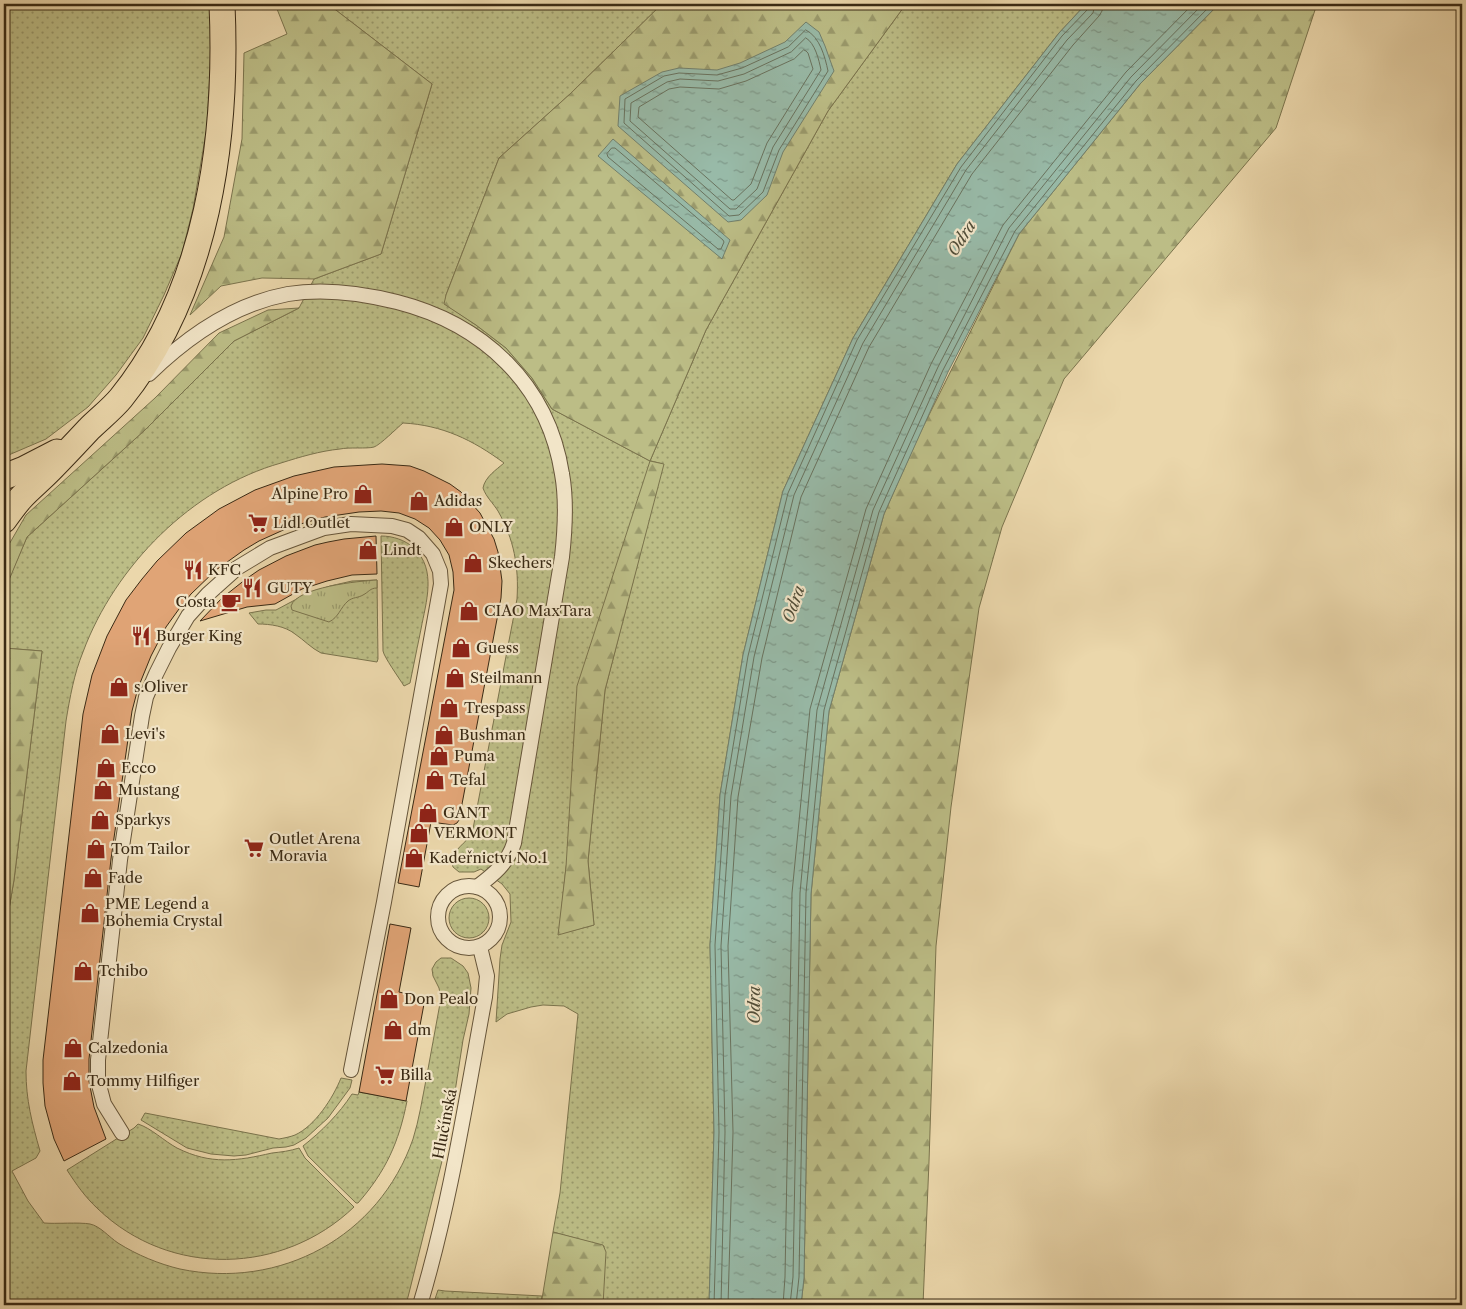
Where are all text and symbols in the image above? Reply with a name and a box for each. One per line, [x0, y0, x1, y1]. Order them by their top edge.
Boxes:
water label: Odra [942, 216, 980, 259]
shop icon: Alpine Pro [352, 483, 374, 505]
place label: Alpine Pro [271, 484, 348, 503]
shop icon: Adidas [408, 490, 430, 512]
place label: Adidas [433, 491, 482, 510]
supermarket icon: Lidl Outlet [247, 512, 269, 534]
place label: Lidl Outlet [273, 513, 351, 532]
shop icon: ONLY [443, 516, 465, 538]
place label: ONLY [469, 517, 513, 536]
shop icon: Lindt [357, 539, 379, 561]
place label: Lindt [383, 540, 422, 559]
shop icon: Skechers [462, 552, 484, 574]
place label: Skechers [488, 553, 552, 572]
restaurant icon: KFC [182, 559, 204, 581]
place label: KFC [208, 560, 241, 579]
restaurant icon: GUTY [241, 577, 263, 599]
place label: GUTY [267, 578, 313, 597]
water label: Odra [777, 582, 809, 625]
cafe icon: Costa [220, 591, 242, 613]
place label: Costa [176, 592, 216, 611]
shop icon: CIAO MaxTara [458, 600, 480, 622]
place label: CIAO MaxTara [484, 601, 592, 620]
restaurant icon: Burger King [130, 625, 152, 647]
place label: Burger King [156, 626, 242, 645]
shop icon: Guess [450, 637, 472, 659]
place label: Guess [476, 638, 519, 657]
shop icon: Steilmann [444, 667, 466, 689]
place label: Steilmann [470, 668, 543, 687]
shop icon: s.Oliver [108, 676, 130, 698]
place label: s.Oliver [134, 677, 188, 696]
shop icon: Trespass [438, 697, 460, 719]
place label: Trespass [464, 698, 526, 717]
shop icon: Levi's [99, 723, 121, 745]
place label: Levi's [125, 724, 165, 743]
shop icon: Bushman [433, 724, 455, 746]
place label: Bushman [459, 725, 527, 744]
shop icon: Puma [428, 745, 450, 767]
place label: Puma [454, 746, 495, 765]
shop icon: Ecco [95, 757, 117, 779]
place label: Ecco [121, 758, 156, 777]
shop icon: Tefal [424, 769, 446, 791]
place label: Tefal [450, 770, 486, 789]
shop icon: Mustang [92, 779, 114, 801]
place label: Mustang [118, 780, 179, 799]
shop icon: GANT [417, 802, 439, 824]
place label: GANT [443, 803, 490, 822]
shop icon: Sparkys [89, 809, 111, 831]
place label: Sparkys [115, 810, 170, 829]
shop icon: VERMONT [408, 822, 430, 844]
place label: VERMONT [433, 823, 518, 842]
place label: Outlet Arena Moravia [269, 829, 361, 865]
supermarket icon: Outlet Arena Moravia [243, 837, 265, 859]
shop icon: Tom Tailor [85, 838, 107, 860]
place label: Tom Tailor [111, 839, 190, 858]
shop icon: Kadeřnictví No.1 [403, 847, 425, 869]
place label: Kadeřnictví No.1 [429, 848, 548, 867]
shop icon: Fade [82, 867, 104, 889]
place label: Fade [108, 868, 143, 887]
place label: PME Legend a Bohemia Crystal [105, 894, 223, 930]
shop icon: PME Legend a Bohemia Crystal [79, 902, 101, 924]
shop icon: Tchibo [72, 960, 94, 982]
place label: Tchibo [98, 961, 148, 980]
water label: Odra [744, 986, 764, 1024]
shop icon: Don Pealo [378, 988, 400, 1010]
place label: Don Pealo [404, 989, 478, 1008]
shop icon: dm [382, 1019, 404, 1041]
place label: dm [408, 1020, 431, 1039]
shop icon: Calzedonia [62, 1037, 84, 1059]
place label: Calzedonia [88, 1038, 168, 1057]
supermarket icon: Billa [374, 1064, 396, 1086]
place label: Billa [400, 1065, 432, 1084]
shop icon: Tommy Hilfiger [61, 1070, 83, 1092]
place label: Tommy Hilfiger [87, 1071, 200, 1090]
street label: Hlučínská [428, 1087, 461, 1161]

